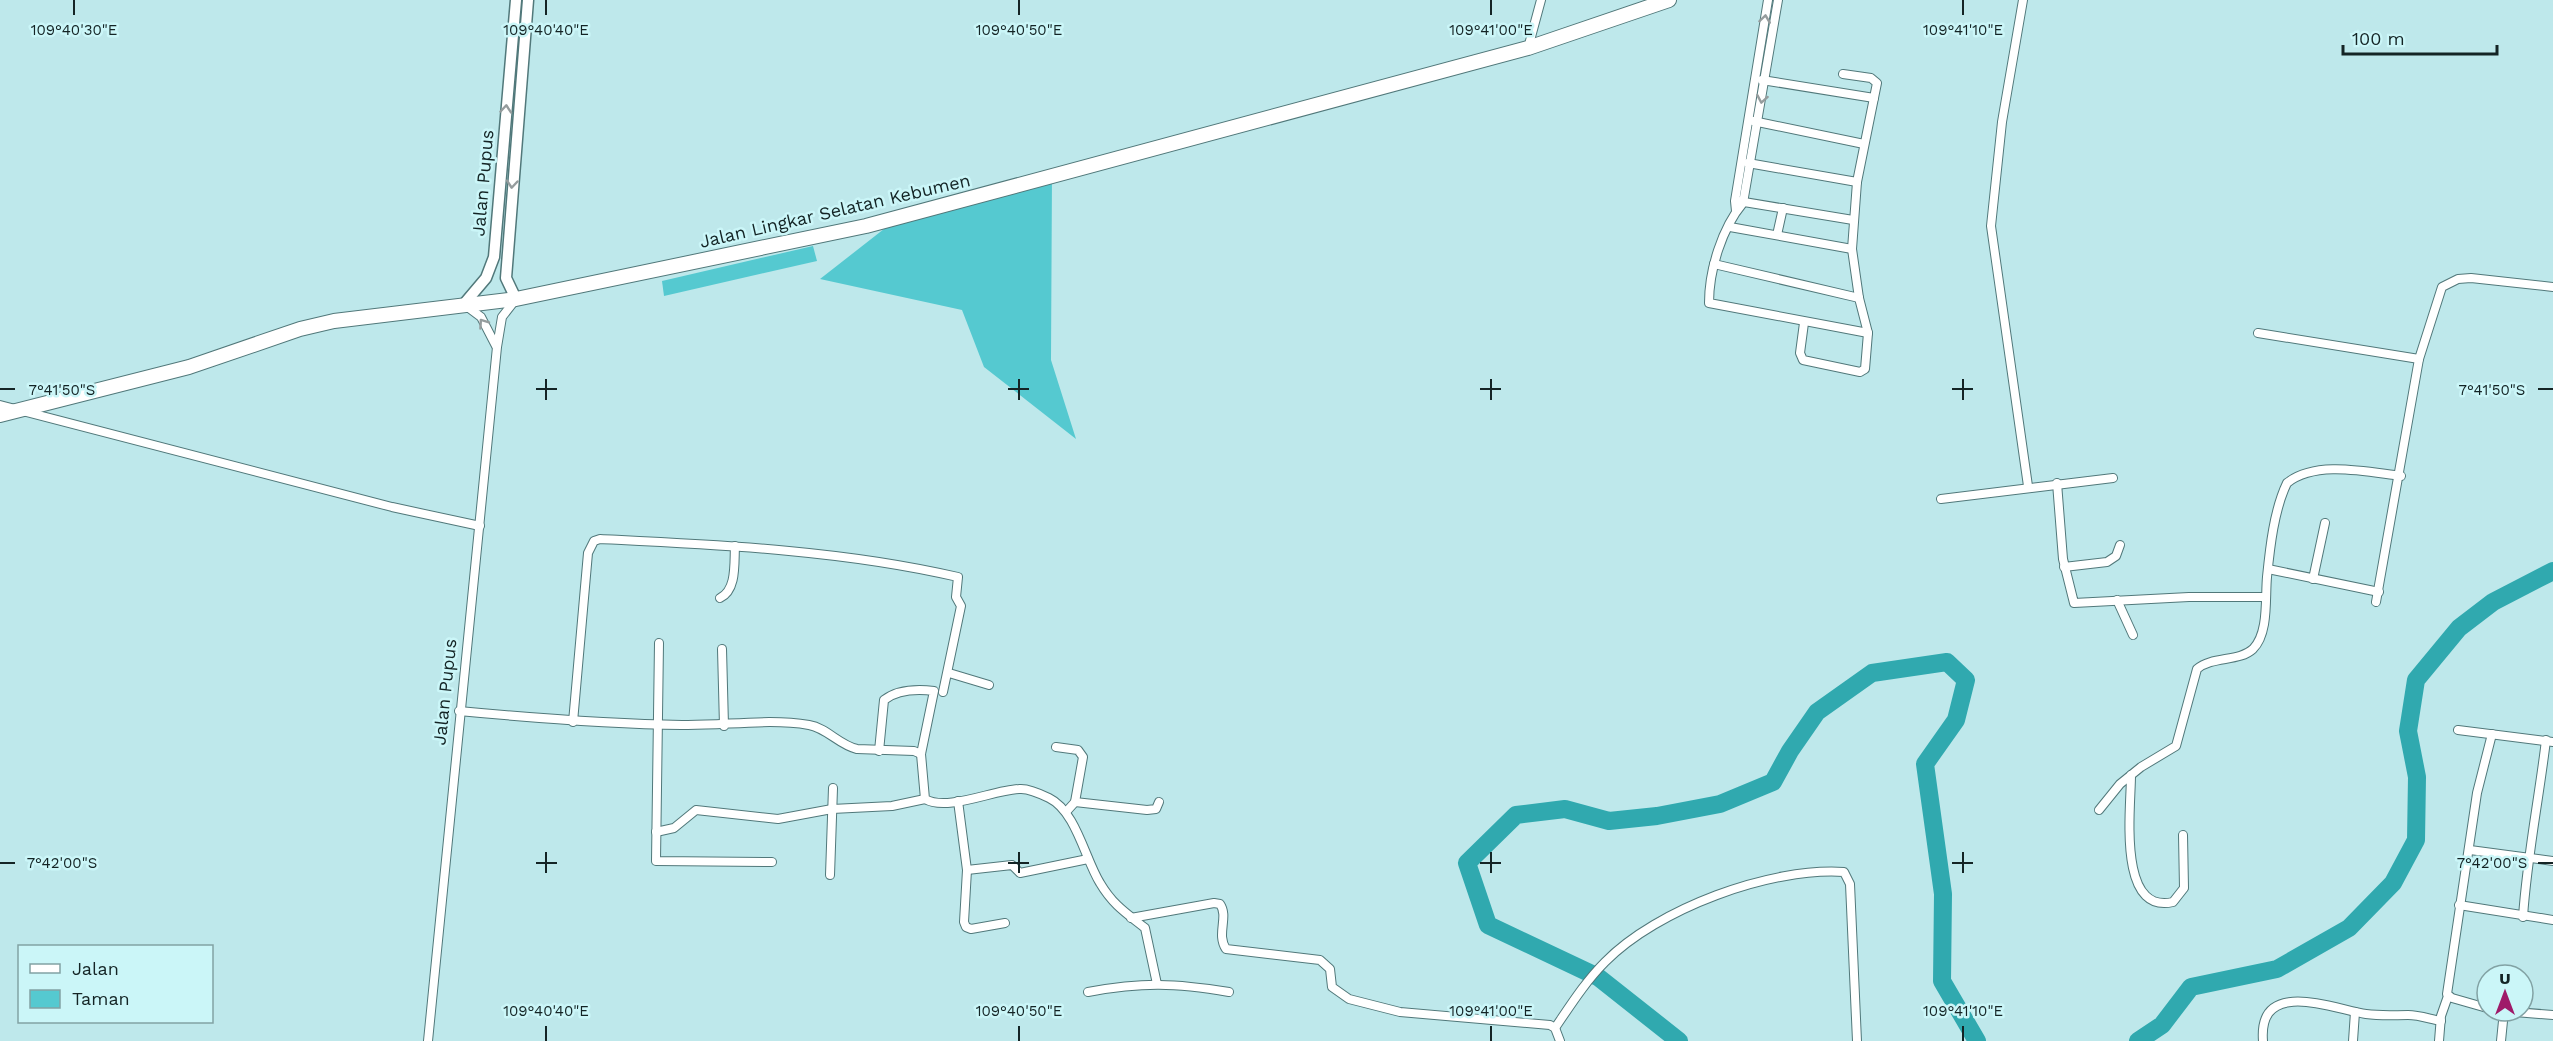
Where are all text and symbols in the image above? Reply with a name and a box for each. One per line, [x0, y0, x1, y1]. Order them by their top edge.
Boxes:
one-way arrow [1759, 14, 1771, 24]
scale bar [2343, 18, 2498, 56]
text: 109°40'30"E [31, 21, 117, 39]
text: 109°40'40"E [503, 21, 589, 39]
text: 109°40'50"E [976, 21, 1062, 39]
text: 109°41'00"E [1449, 21, 1533, 39]
text: 109°41'10"E [1923, 21, 2003, 39]
text: 100 m [2352, 28, 2405, 49]
one-way arrow [1757, 95, 1769, 104]
one-way arrow [499, 104, 512, 113]
street label: Jalan Pupus [467, 129, 498, 237]
street label: Jalan Lingkar Selatan Kebumen [697, 169, 972, 252]
one-way arrow [506, 179, 519, 188]
one-way arrow [479, 318, 490, 329]
text: 7°41'50"S [29, 381, 95, 399]
text: 7°41'50"S [2459, 381, 2525, 399]
street label: Jalan Pupus [428, 638, 461, 746]
text: 7°42'00"S [27, 854, 97, 872]
text: 7°42'00"S [2457, 854, 2527, 872]
legend [18, 945, 213, 1023]
text: Jalan [72, 958, 119, 979]
north arrow [2475, 963, 2535, 1023]
text: U [2499, 969, 2511, 988]
text: Taman [72, 988, 130, 1009]
text: 109°40'40"E [503, 1002, 589, 1020]
text: 109°40'50"E [976, 1002, 1062, 1020]
text: 109°41'00"E [1449, 1002, 1533, 1020]
text: 109°41'10"E [1923, 1002, 2003, 1020]

